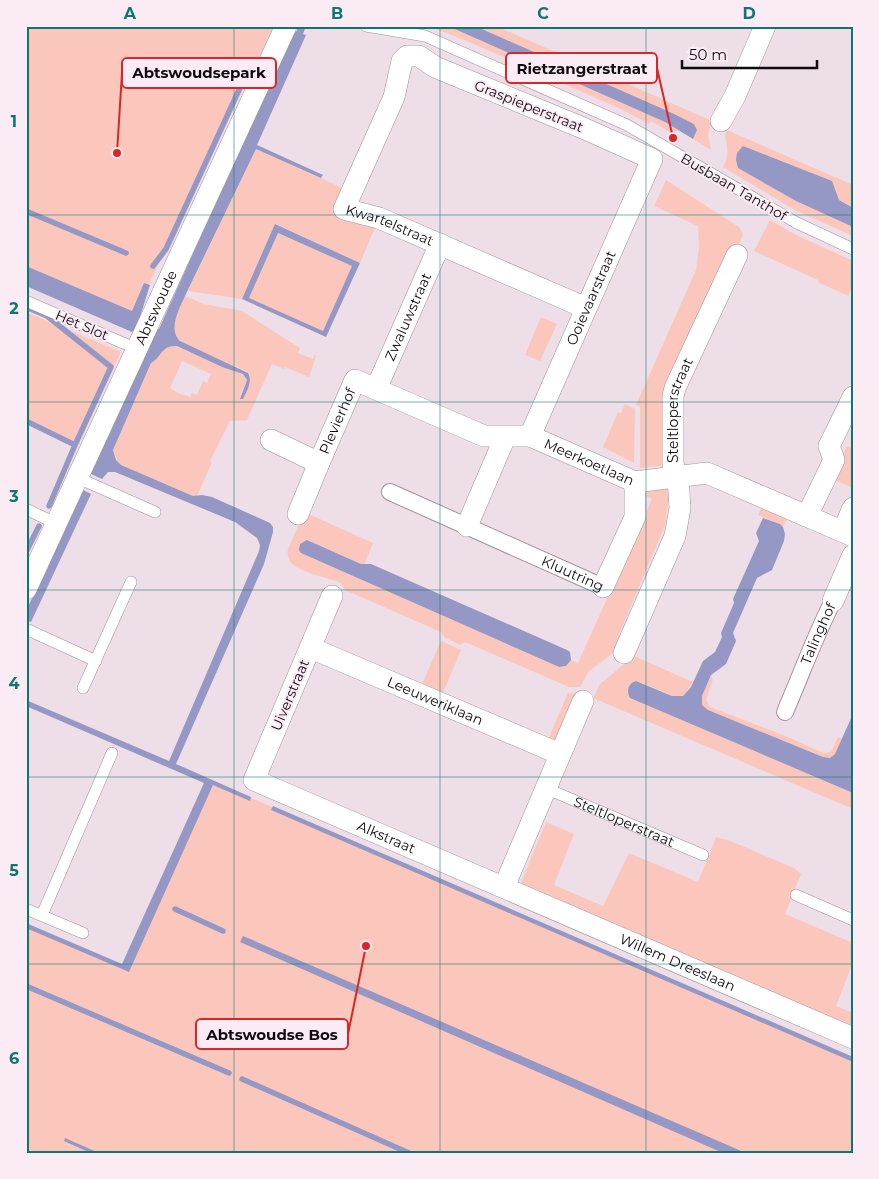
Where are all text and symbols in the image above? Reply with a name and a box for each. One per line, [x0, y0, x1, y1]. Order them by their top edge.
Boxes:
text: A [123, 4, 137, 23]
text: B [331, 4, 343, 23]
text: C [537, 4, 549, 23]
text: D [742, 4, 756, 23]
scale bar [682, 38, 816, 70]
text: 50 m [689, 45, 727, 64]
callout: Rietzangerstraat [506, 53, 657, 83]
callout: Abtswoudsepark [122, 58, 276, 88]
text: Rietzangerstraat [516, 59, 648, 78]
text: Abtswoudsepark [131, 63, 266, 82]
street label: Graspieperstraat [472, 76, 586, 136]
text: 1 [11, 112, 17, 131]
street label: Busbaan Tanthof [678, 149, 792, 225]
street label: Kwartelstraat [344, 201, 437, 250]
street label: Ooievaarstraat [562, 247, 620, 348]
street label: Abtswoude [131, 267, 181, 348]
street label: Zwaluwstraat [381, 270, 435, 364]
text: 2 [9, 299, 19, 318]
street label: Het Slot [53, 306, 112, 344]
street label: Steltloperstraat [664, 354, 697, 463]
street label: Plevierhof [315, 384, 360, 457]
street label: Meerkoetlaan [541, 434, 637, 490]
text: 3 [8, 487, 19, 506]
street label: Kluutring [539, 552, 607, 595]
street label: Talinghof [797, 599, 840, 667]
street label: Uiverstraat [267, 656, 313, 734]
street label: Leeuweriklaan [385, 673, 486, 729]
text: 4 [8, 674, 20, 693]
street label: Steltloperstraat [571, 792, 678, 851]
street label: Alkstraat [354, 817, 419, 858]
text: 5 [9, 861, 19, 880]
street label: Willem Dreeslaan [617, 930, 738, 995]
callout: Abtswoudse Bos [196, 1019, 348, 1049]
text: Abtswoudse Bos [205, 1025, 338, 1044]
text: 6 [9, 1049, 19, 1068]

